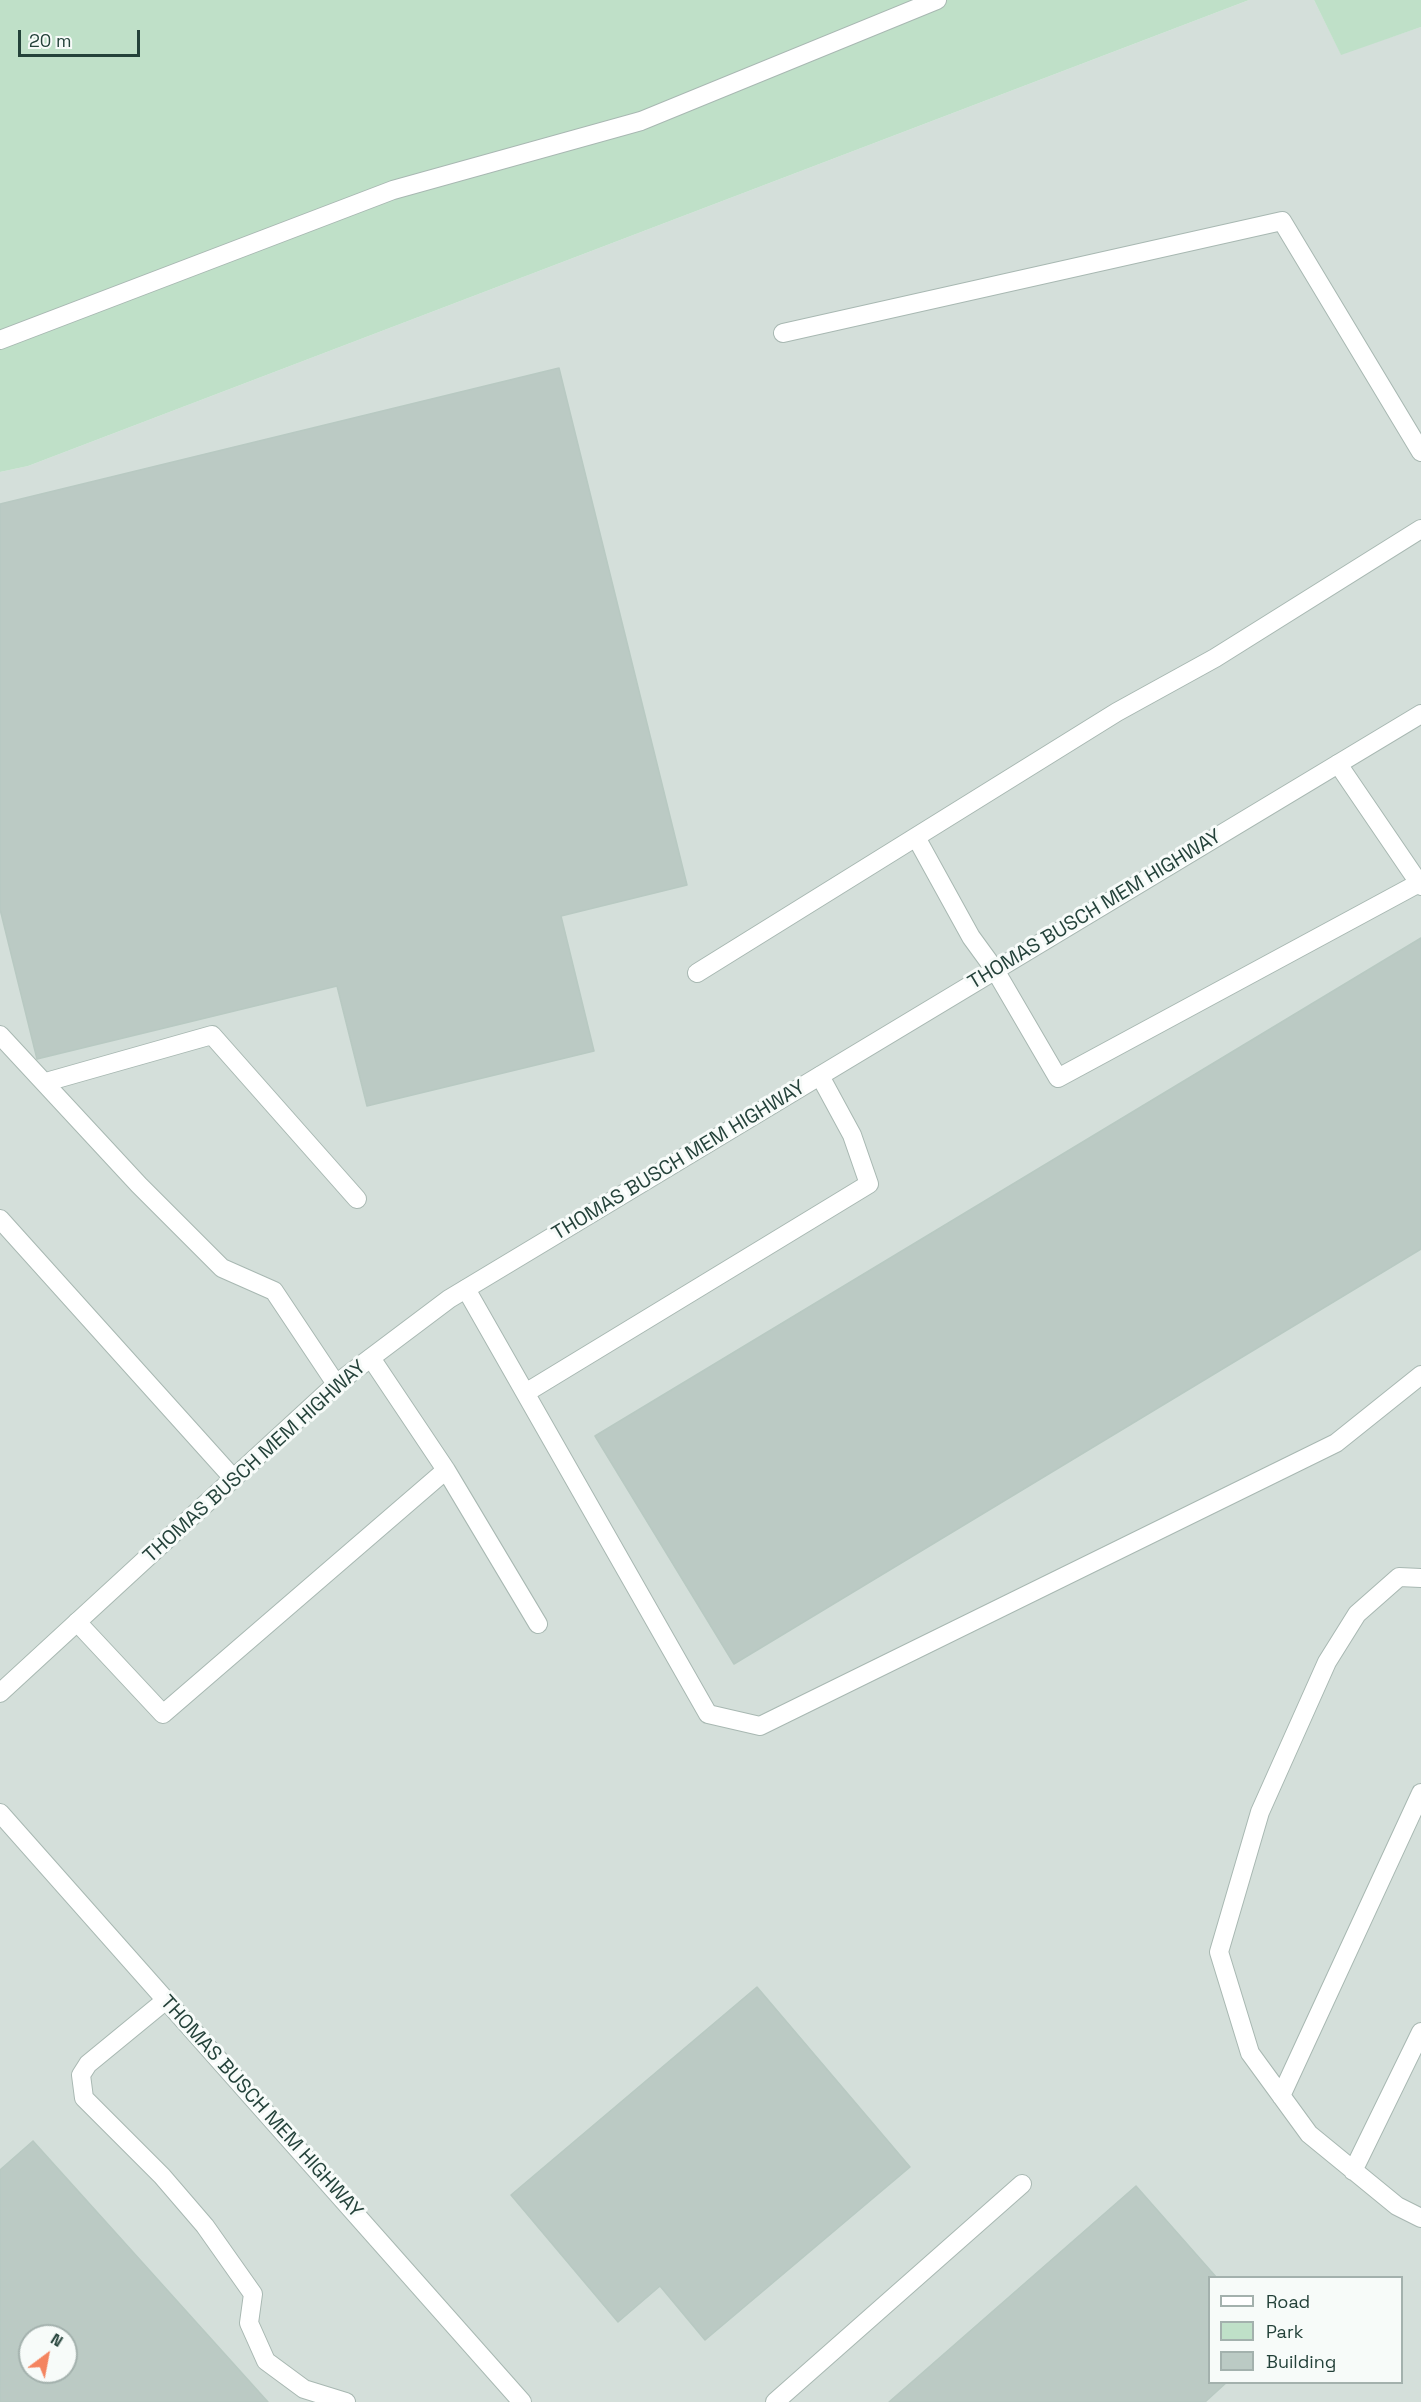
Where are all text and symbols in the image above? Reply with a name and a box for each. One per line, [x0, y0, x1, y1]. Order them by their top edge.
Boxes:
scale bar [21, 18, 142, 56]
text: 20 m [29, 29, 72, 52]
street label: THOMAS BUSCH MEM HIGHWAY [964, 825, 1226, 995]
street label: THOMAS BUSCH MEM HIGHWAY [548, 1076, 810, 1246]
street label: THOMAS BUSCH MEM HIGHWAY [139, 1356, 371, 1568]
street label: THOMAS BUSCH MEM HIGHWAY [155, 1991, 367, 2223]
legend [1208, 2276, 1403, 2384]
text: Road [1266, 2290, 1310, 2313]
text: Park [1266, 2320, 1303, 2343]
north arrow [18, 2324, 78, 2384]
text: N [47, 2328, 67, 2352]
text: Building [1266, 2350, 1336, 2373]

